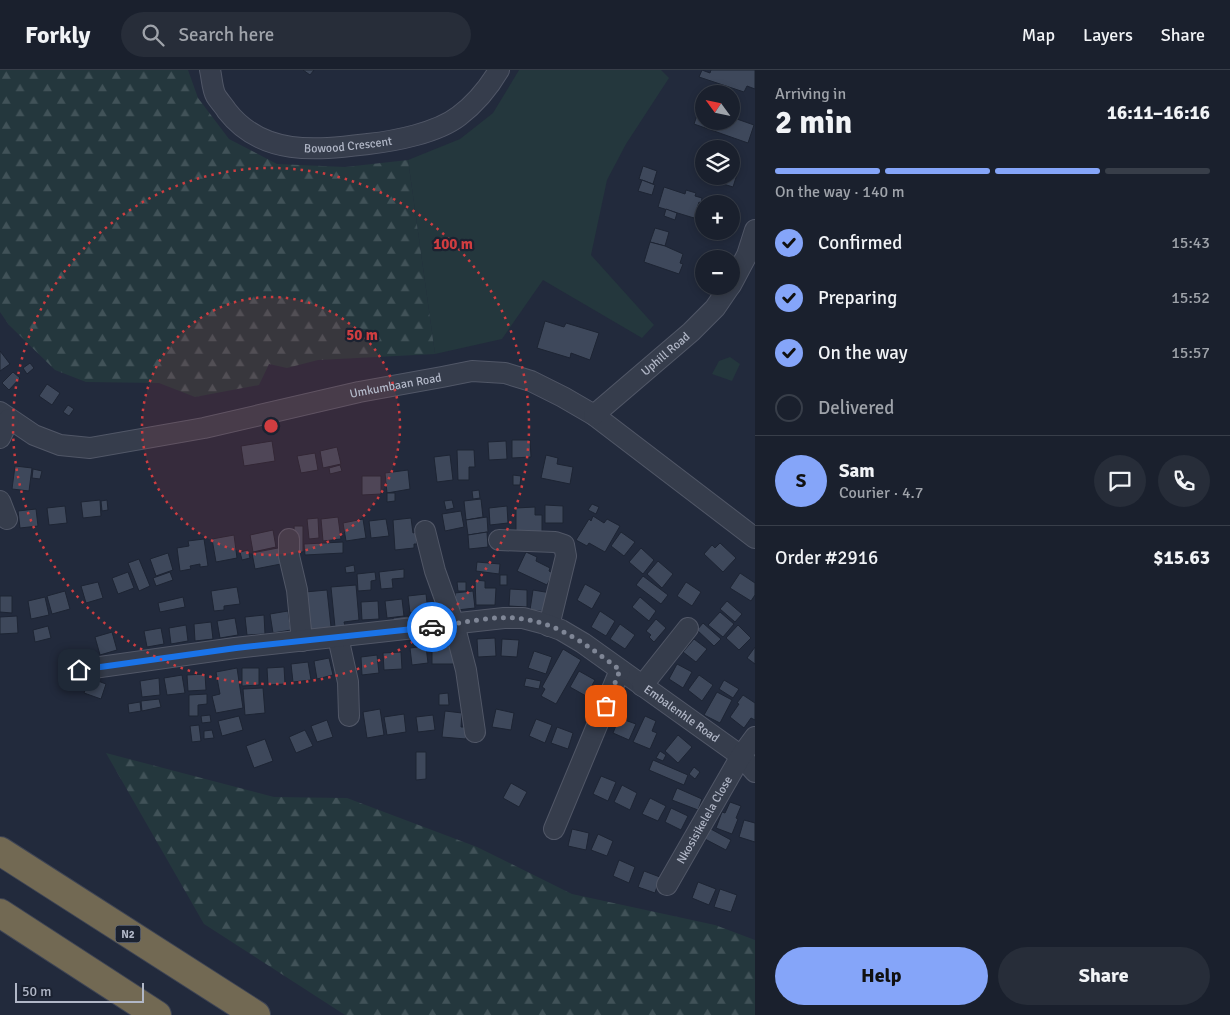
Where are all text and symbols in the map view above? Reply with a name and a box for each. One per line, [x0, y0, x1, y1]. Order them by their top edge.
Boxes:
search box [121, 12, 471, 57]
text: Forkly [25, 20, 91, 50]
icon: search [139, 21, 167, 49]
text: Search here [179, 23, 274, 47]
text: Map [1022, 24, 1055, 46]
text: Layers [1083, 24, 1133, 46]
text: Share [1161, 24, 1205, 46]
text: Arriving in [775, 84, 846, 104]
north arrow [695, 85, 740, 130]
map controls [695, 85, 740, 295]
text: 16:11–16:16 [1107, 101, 1210, 125]
text: 2 min [775, 103, 852, 142]
street label: Bowood Crescent [304, 133, 393, 156]
button: layers [695, 140, 740, 185]
text: On the way · 140 m [775, 182, 905, 202]
button: + [695, 195, 740, 240]
icon: check [775, 229, 803, 257]
text: Confirmed [818, 231, 902, 255]
text: 15:43 [1171, 233, 1210, 253]
text: 100 m [433, 235, 473, 253]
button: − [695, 250, 740, 295]
icon: check [775, 284, 803, 312]
text: Preparing [818, 286, 897, 310]
text: 15:52 [1171, 288, 1210, 308]
text: 50 m [346, 326, 378, 344]
street label: Uphill Road [638, 329, 693, 379]
icon: check [775, 339, 803, 367]
text: On the way [818, 341, 908, 365]
text: 15:57 [1171, 343, 1210, 363]
street label: Umkumbaan Road [348, 370, 443, 401]
text: Delivered [818, 396, 894, 420]
centre of rings [262, 417, 280, 435]
button: chat [1094, 455, 1146, 507]
button: phone [1158, 455, 1210, 507]
text: Sam [839, 459, 875, 483]
text: S [796, 469, 806, 493]
text: Courier · 4.7 [839, 483, 923, 503]
text: Order #2916 [775, 546, 878, 570]
text: $15.63 [1153, 546, 1210, 570]
courier [407, 602, 457, 652]
icon: car [418, 613, 446, 641]
pin [58, 649, 100, 691]
icon: home [65, 656, 93, 684]
street label: Embalenhle Road [641, 682, 722, 746]
pin [585, 685, 627, 727]
icon: bag [592, 692, 620, 720]
street label: Nkosisikelela Close [673, 773, 735, 867]
road number: N2 [116, 926, 140, 942]
button: Help [775, 947, 988, 1005]
button: Share [998, 947, 1210, 1005]
scale bar [15, 980, 144, 1003]
text: 50 m [22, 983, 51, 1000]

